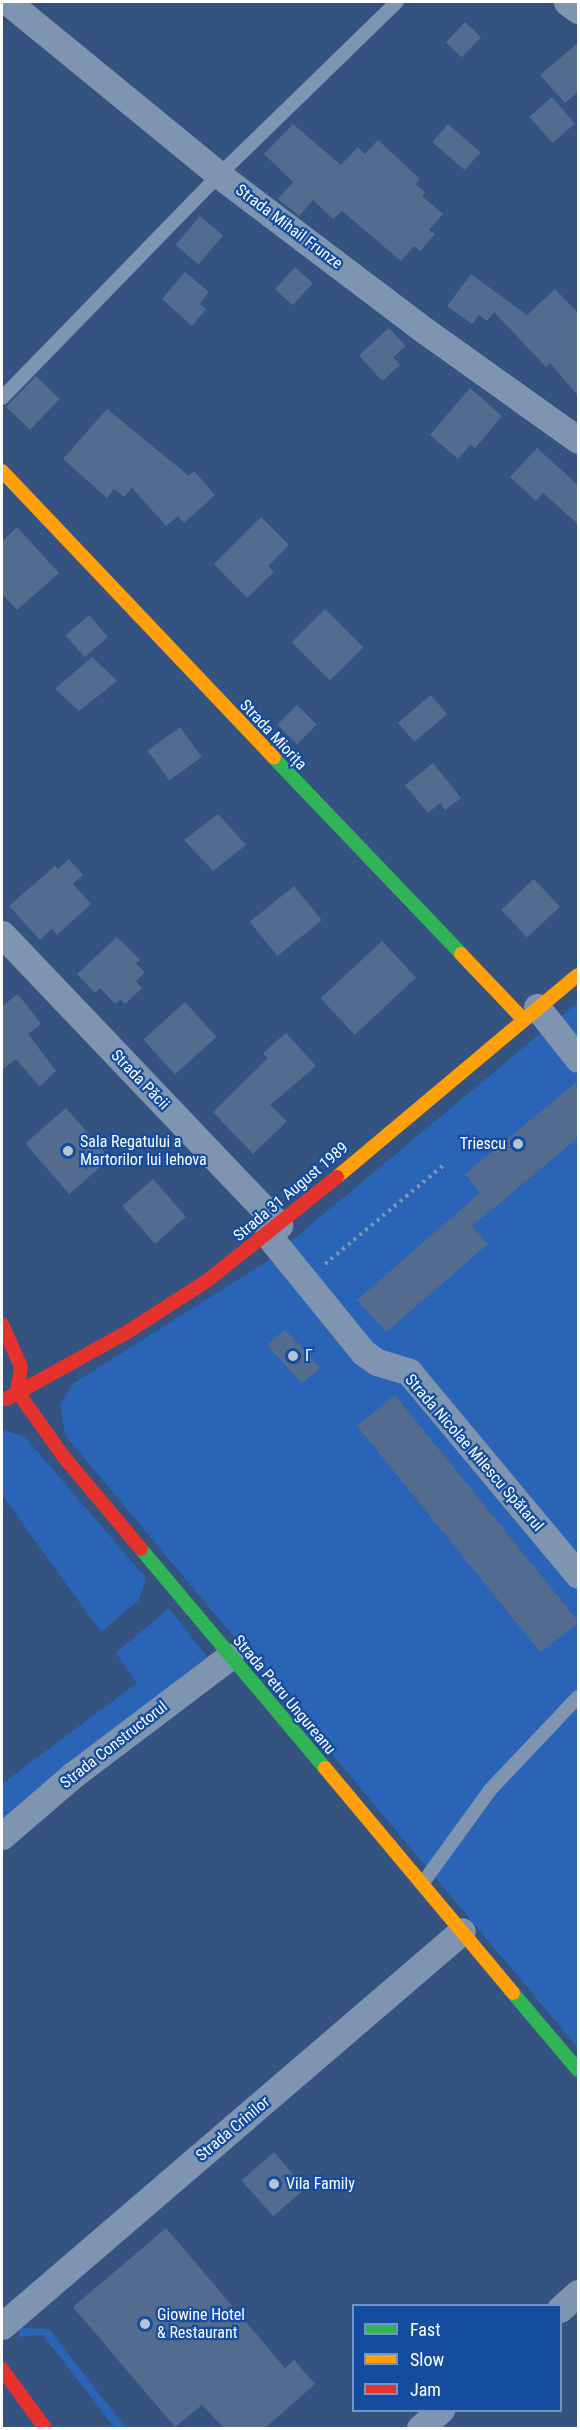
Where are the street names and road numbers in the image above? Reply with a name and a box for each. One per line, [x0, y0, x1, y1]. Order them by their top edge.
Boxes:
street label: Strada Mihail Frunze [232, 181, 346, 273]
street label: Strada Miorița [236, 696, 310, 774]
street label: Strada Păcii [107, 1046, 173, 1114]
street label: Strada 31 August 1989 [230, 1138, 352, 1246]
street label: Strada Nicolae Milescu Spătarul [401, 1371, 547, 1535]
street label: Strada Petru Ungureanu [229, 1632, 339, 1758]
street label: Strada Constructorul [57, 1697, 171, 1793]
street label: Strada Crinilor [192, 2093, 274, 2165]

